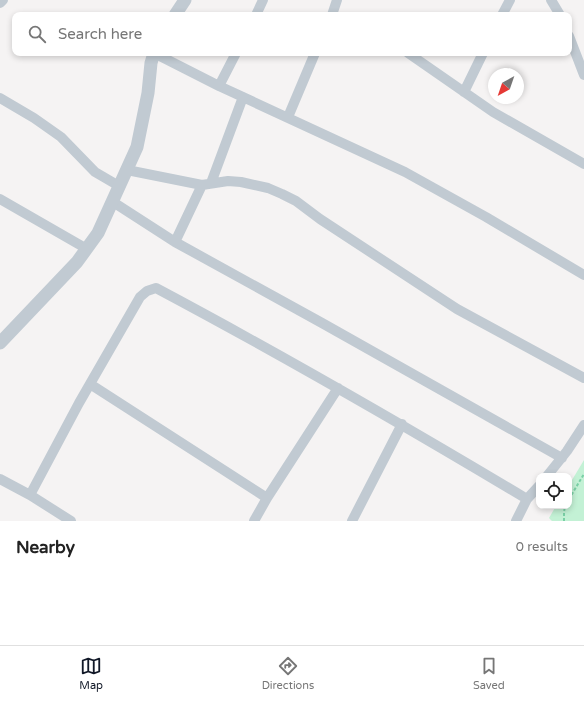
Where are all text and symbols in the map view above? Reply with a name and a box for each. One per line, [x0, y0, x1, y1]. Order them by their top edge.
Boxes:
search box [12, 12, 572, 56]
icon: search [26, 23, 48, 45]
text: Search here [58, 25, 142, 43]
north arrow [488, 68, 524, 104]
map controls [536, 473, 572, 509]
button: locate [536, 473, 572, 509]
text: Nearby [16, 537, 75, 558]
text: 0 results [516, 539, 568, 555]
tab: Map [79, 655, 103, 692]
tab: Directions [262, 655, 314, 692]
tab: Saved [473, 655, 505, 692]

